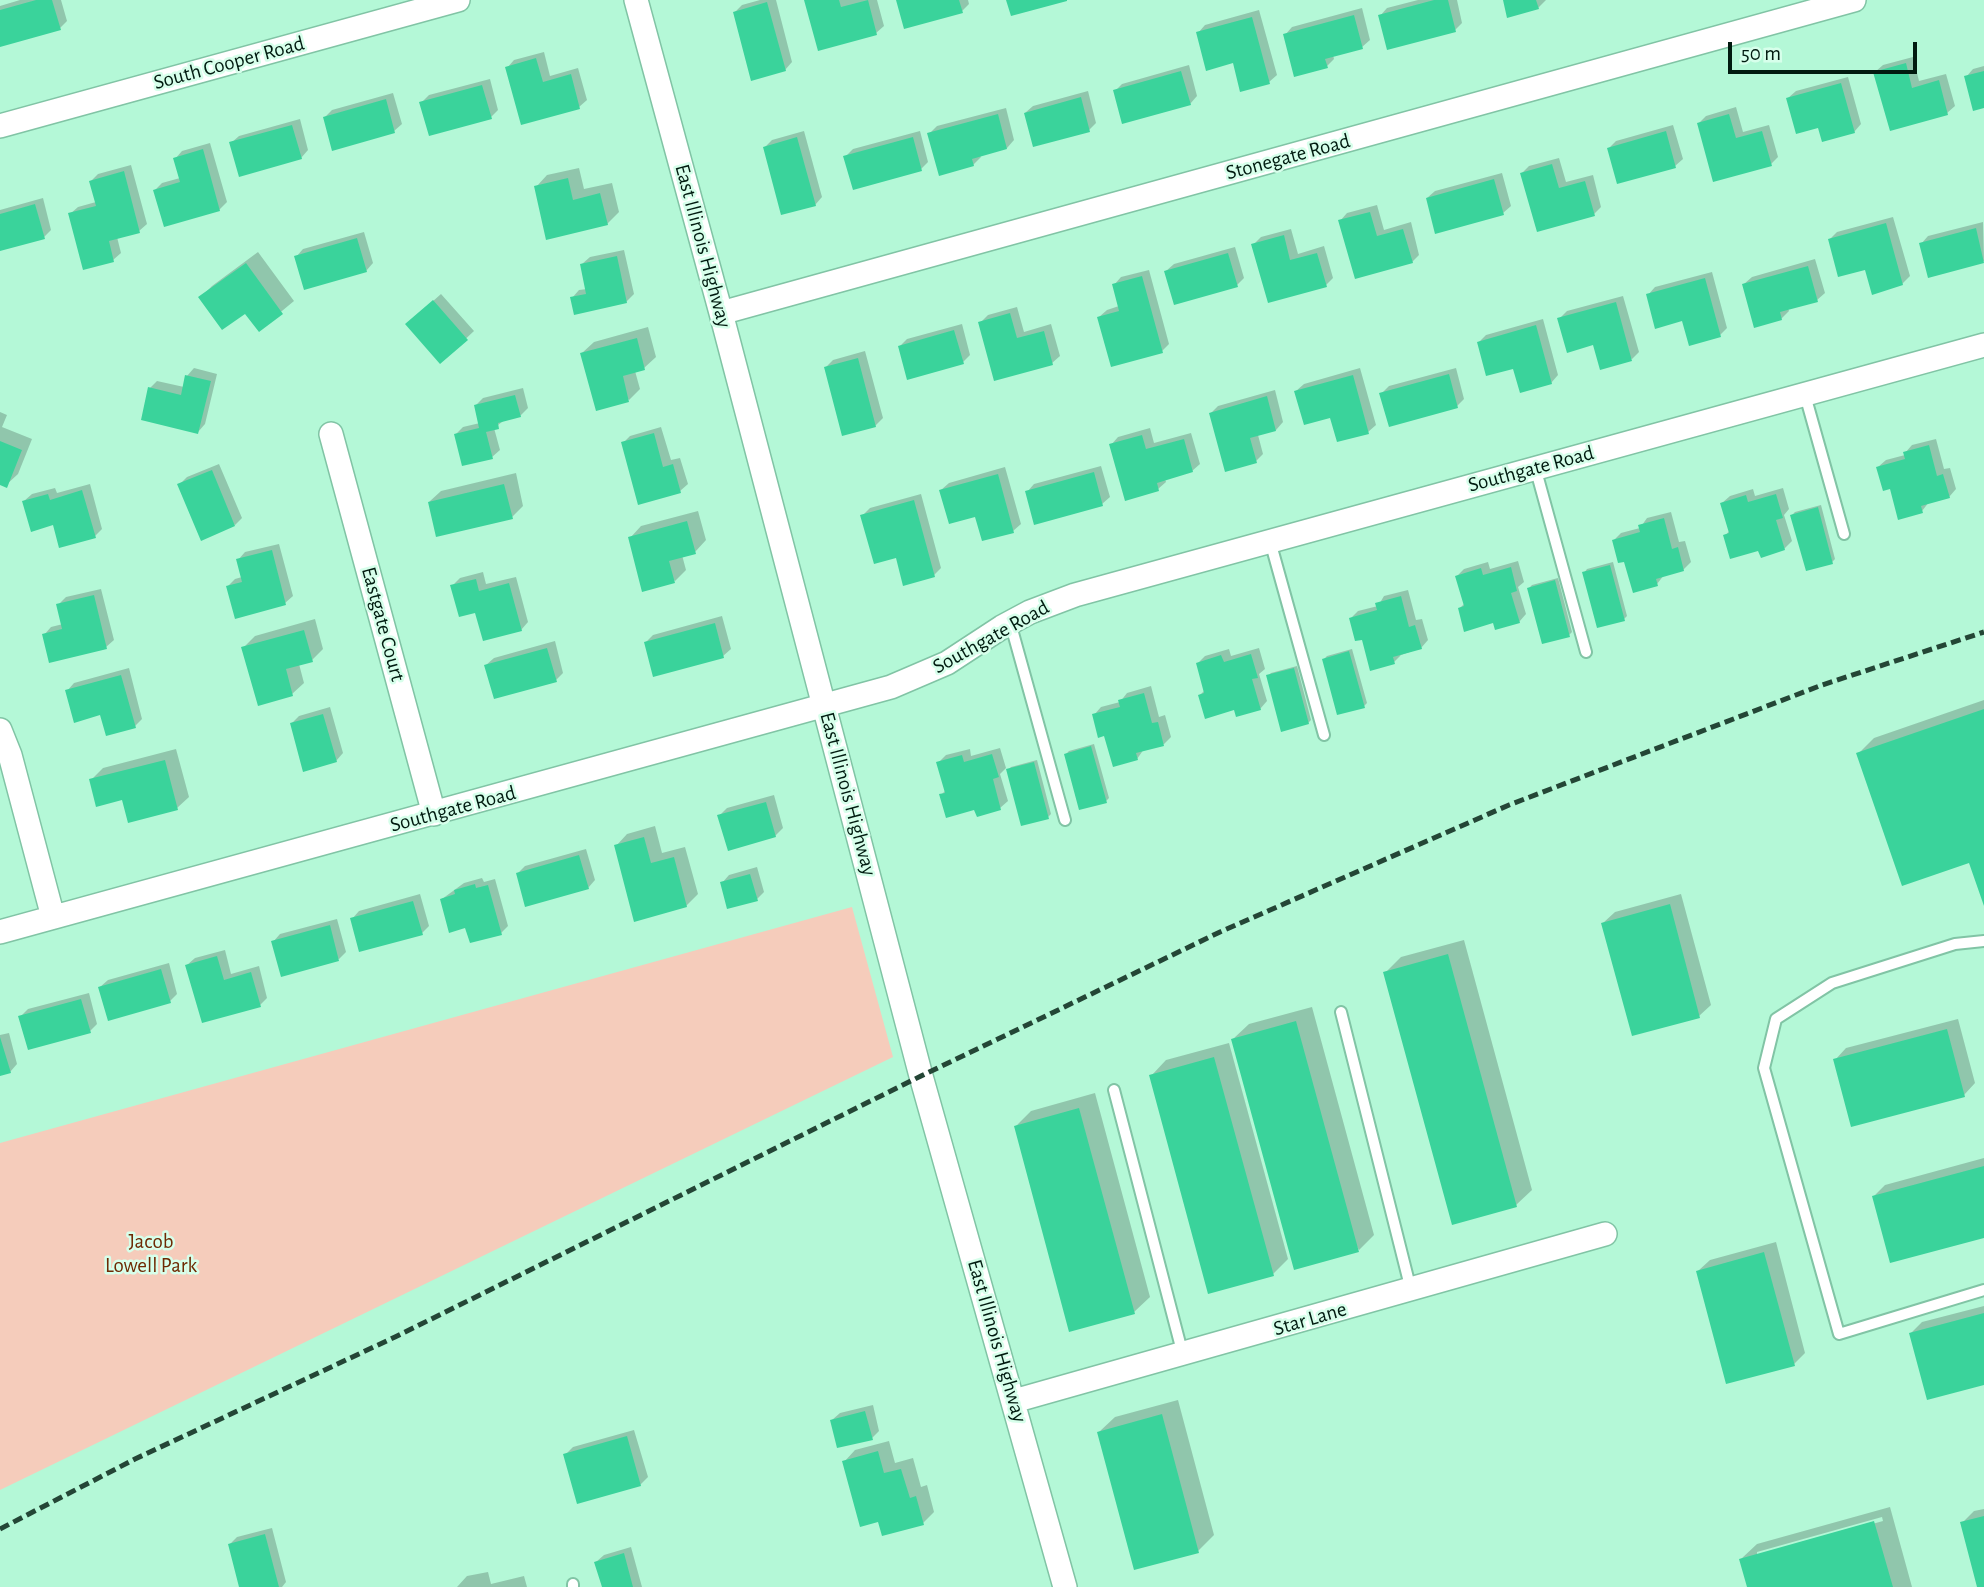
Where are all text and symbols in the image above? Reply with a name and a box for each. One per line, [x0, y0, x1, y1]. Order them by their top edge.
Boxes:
scale bar [1732, 28, 1921, 72]
street label: South Cooper Road [151, 31, 307, 95]
text: 50 m [1741, 43, 1781, 64]
street label: Stonegate Road [1223, 128, 1353, 186]
street label: East Illinois Highway [669, 161, 737, 331]
street label: Southgate Road [1465, 440, 1597, 498]
street label: Eastgate Court [356, 564, 410, 684]
street label: Southgate Road [928, 595, 1054, 679]
street label: East Illinois Highway [814, 709, 882, 879]
street label: Southgate Road [387, 780, 519, 838]
park label: Jacob Lowell Park [105, 1229, 197, 1279]
street label: East Illinois Highway [962, 1257, 1032, 1425]
street label: Star Lane [1270, 1297, 1350, 1341]

